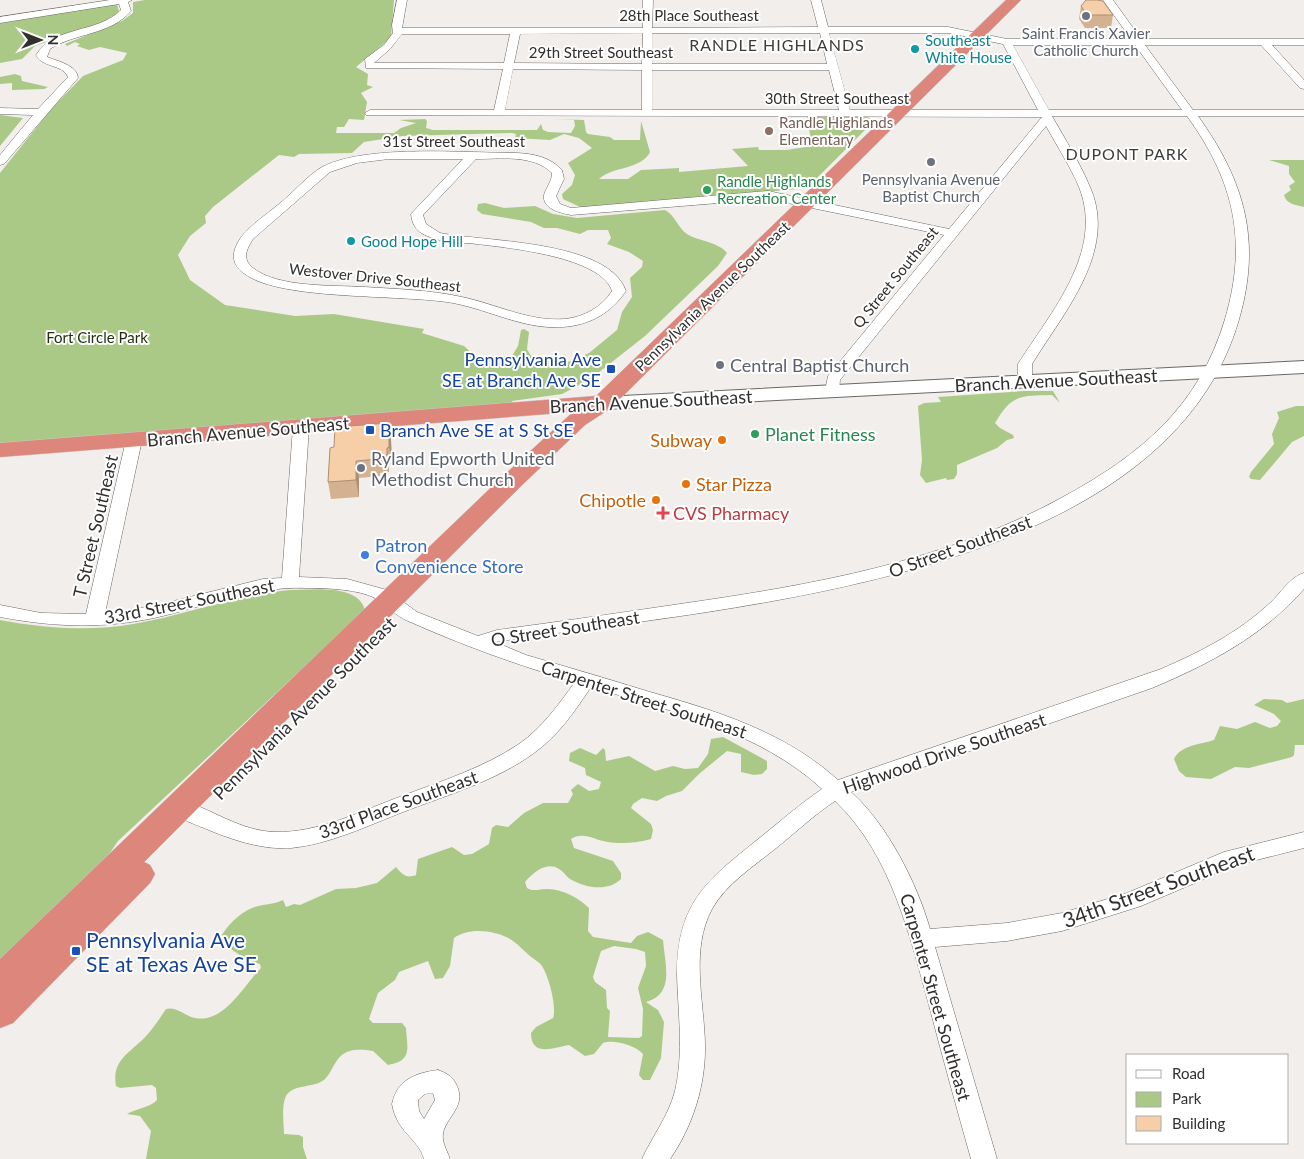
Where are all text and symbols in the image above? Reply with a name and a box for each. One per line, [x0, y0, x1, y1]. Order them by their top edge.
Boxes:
street label: 28th Place Southeast [619, 6, 759, 24]
marker: Saint Francis Xavier Catholic Church [1080, 10, 1092, 22]
north arrow [15, 15, 65, 65]
place label: Saint Francis Xavier Catholic Church [1022, 24, 1151, 59]
place label: Southeast White House [925, 31, 1012, 66]
text: N [45, 35, 62, 45]
district label: RANDLE HIGHLANDS [689, 35, 865, 54]
street label: 29th Street Southeast [529, 43, 674, 61]
marker: Southeast White House [909, 43, 921, 55]
street label: 30th Street Southeast [765, 89, 910, 107]
place label: Randle Highlands Elementary [779, 113, 893, 148]
marker: Randle Highlands Elementary [763, 125, 775, 137]
street label: 31st Street Southeast [383, 132, 526, 150]
district label: DUPONT PARK [1066, 144, 1188, 163]
marker: Pennsylvania Avenue Baptist Church [925, 156, 937, 168]
place label: Pennsylvania Avenue Baptist Church [862, 170, 1000, 205]
place label: Randle Highlands Recreation Center [717, 172, 837, 207]
marker: Randle Highlands Recreation Center [701, 184, 713, 196]
street label: Pennsylvania Avenue Southeast [631, 217, 794, 375]
street label: Q Street Southeast [849, 222, 942, 331]
place label: Good Hope Hill [361, 232, 463, 250]
marker: Good Hope Hill [345, 235, 357, 247]
street label: Westover Drive Southeast [288, 259, 462, 295]
park label: Fort Circle Park [46, 328, 148, 346]
place label: Pennsylvania Ave SE at Branch Ave SE [442, 348, 601, 391]
place label: Central Baptist Church [730, 354, 909, 376]
marker: Central Baptist Church [714, 359, 726, 371]
marker: Pennsylvania Ave SE at Branch Ave SE [605, 363, 617, 375]
street label: Branch Avenue Southeast [954, 364, 1158, 396]
street label: Branch Avenue Southeast [549, 385, 753, 417]
street label: Branch Avenue Southeast [146, 411, 351, 451]
place label: Branch Ave SE at S St SE [380, 419, 574, 441]
place label: Planet Fitness [765, 423, 876, 445]
marker: Branch Ave SE at S St SE [364, 424, 376, 436]
marker: Planet Fitness [749, 428, 761, 440]
place label: Subway [650, 429, 713, 451]
marker: Subway [716, 434, 728, 446]
place label: Ryland Epworth United Methodist Church [371, 447, 555, 490]
street label: T Street Southeast [68, 452, 122, 600]
marker: Ryland Epworth United Methodist Church [355, 462, 367, 474]
place label: Star Pizza [696, 473, 772, 495]
marker: Star Pizza [680, 478, 692, 490]
place label: Chipotle [579, 489, 646, 511]
marker: Chipotle [650, 494, 662, 506]
place label: CVS Pharmacy [673, 502, 790, 524]
marker: CVS Pharmacy [657, 507, 669, 519]
street label: O Street Southeast [886, 510, 1035, 582]
place label: Patron Convenience Store [375, 534, 524, 577]
marker: Patron Convenience Store [359, 549, 371, 561]
street label: 33rd Street Southeast [102, 574, 277, 628]
street label: O Street Southeast [489, 605, 641, 651]
street label: Pennsylvania Avenue Southeast [208, 612, 400, 804]
street label: Carpenter Street Southeast [538, 655, 750, 743]
street label: Highwood Drive Southeast [840, 708, 1049, 798]
street label: 33rd Place Southeast [316, 765, 481, 843]
street label: 34th Street Southeast [1059, 840, 1258, 932]
street label: Carpenter Street Southeast [896, 891, 976, 1104]
place label: Pennsylvania Ave SE at Texas Ave SE [86, 927, 257, 976]
marker: Pennsylvania Ave SE at Texas Ave SE [70, 945, 82, 957]
legend [1126, 1054, 1289, 1144]
text: Road [1172, 1064, 1205, 1082]
text: Park [1172, 1089, 1202, 1107]
text: Building [1172, 1114, 1225, 1132]

